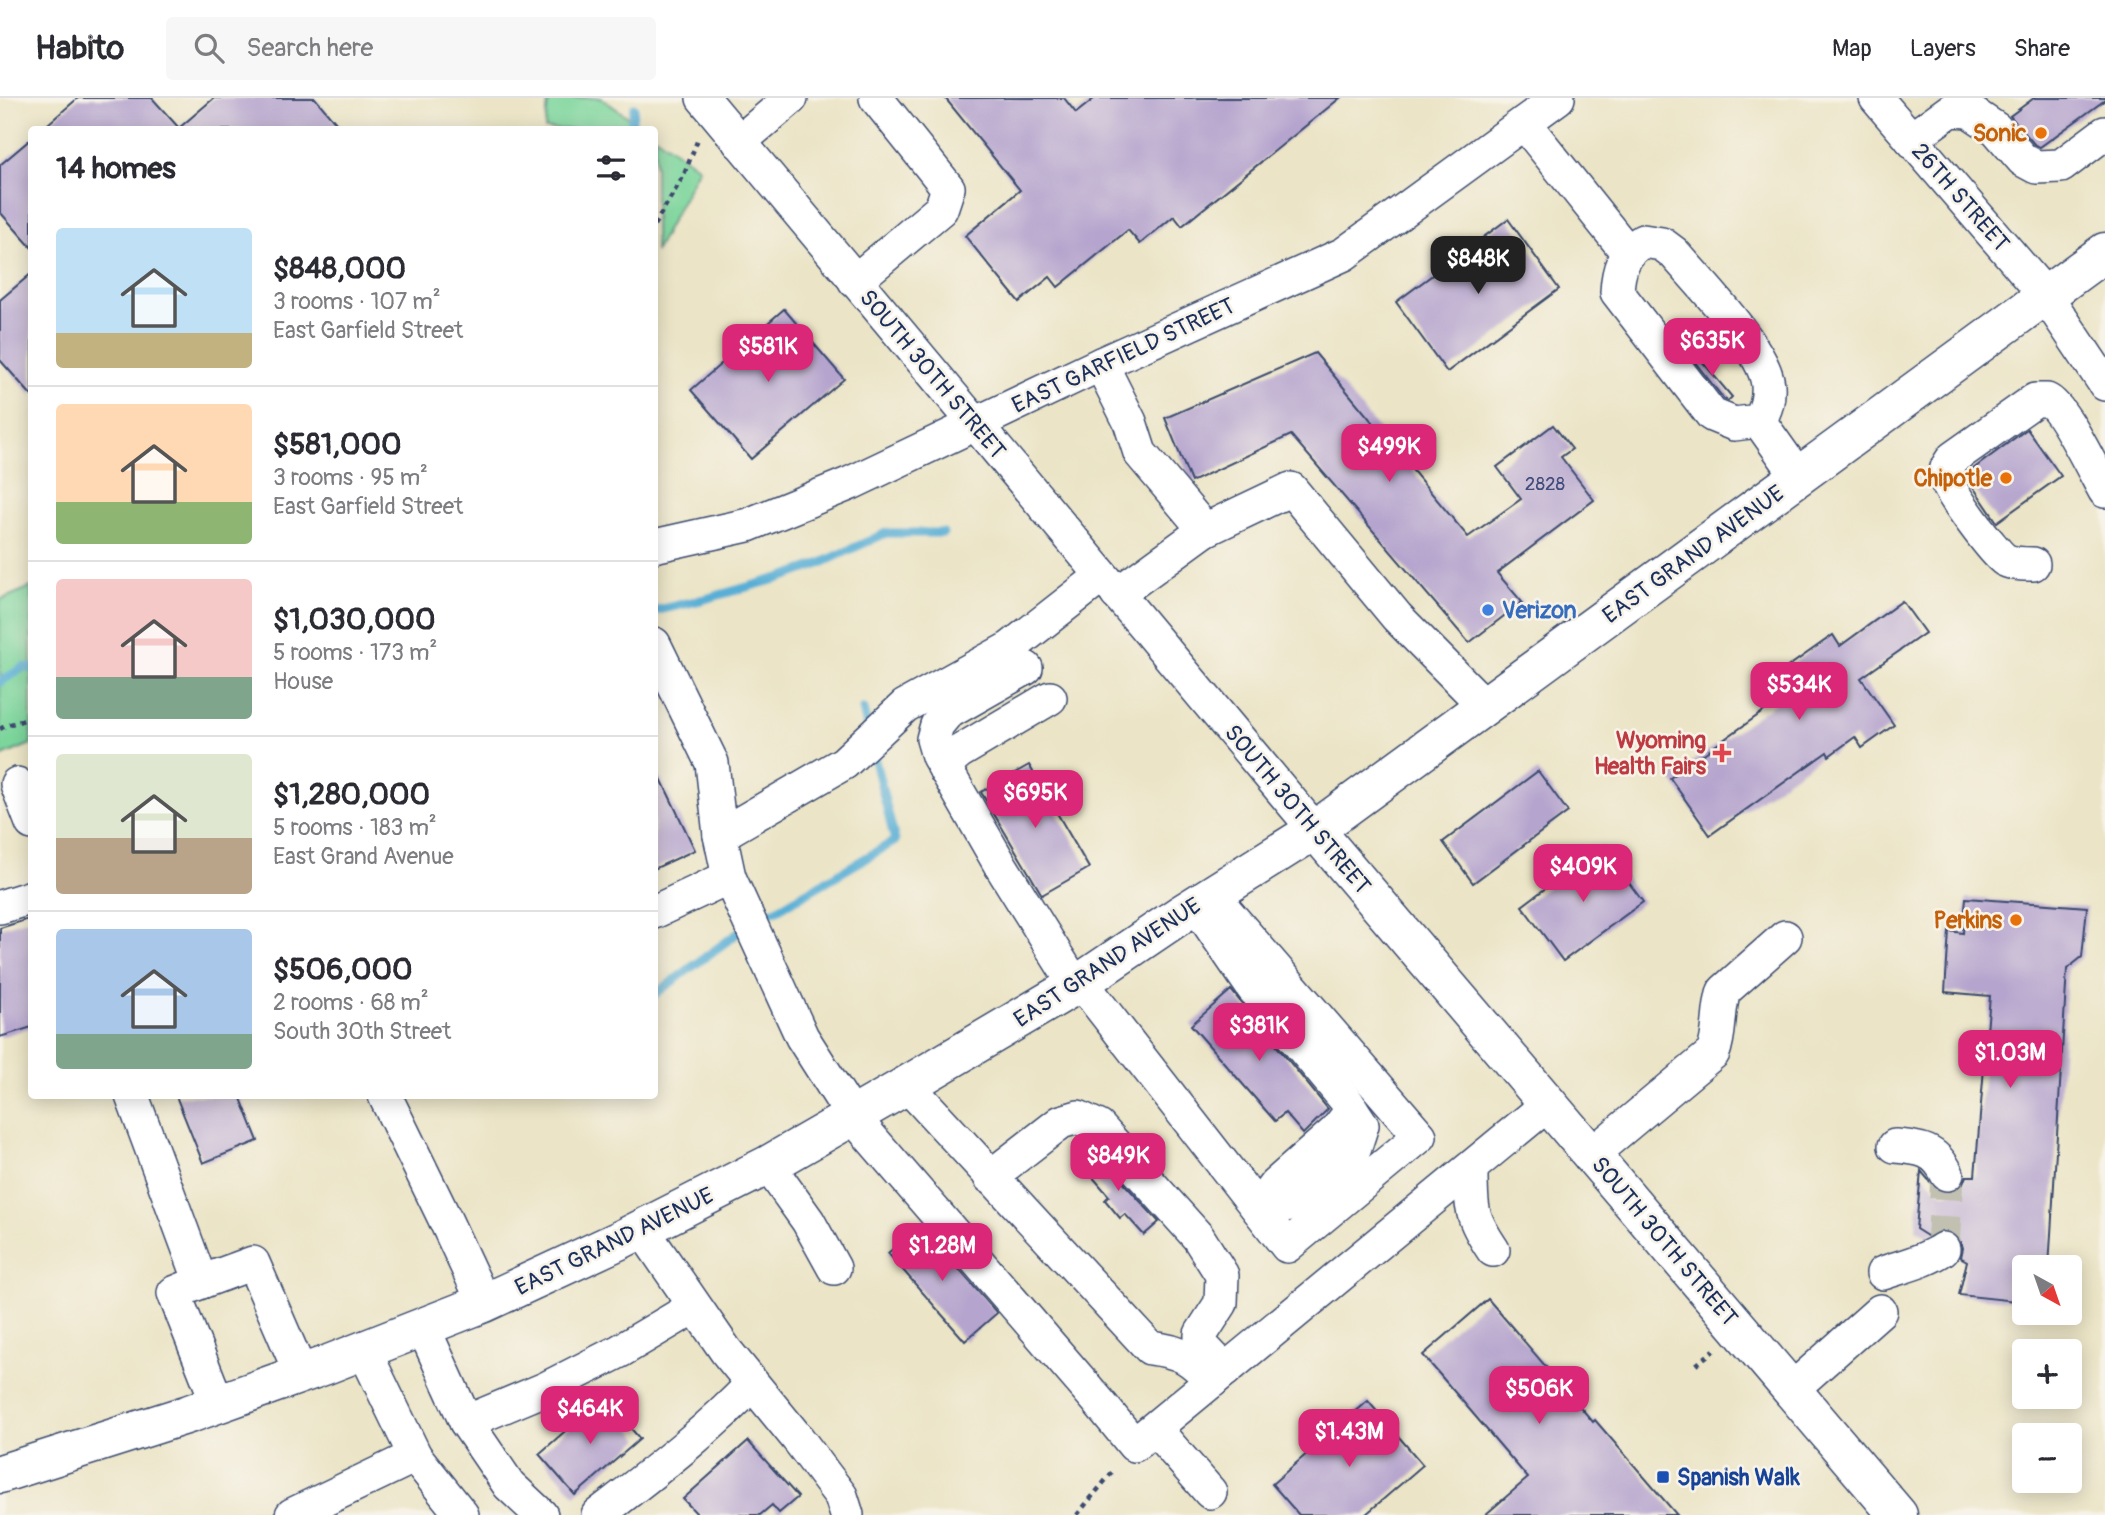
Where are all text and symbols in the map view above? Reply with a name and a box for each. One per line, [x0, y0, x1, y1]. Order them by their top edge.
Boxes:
search box [166, 17, 656, 80]
text: Habito [35, 28, 124, 69]
icon: search [190, 29, 228, 67]
text: Search here [246, 32, 373, 64]
text: Map [1832, 34, 1872, 63]
text: Layers [1910, 34, 1976, 63]
text: Share [2014, 34, 2070, 63]
place label: Sonic [1973, 119, 2027, 148]
marker: Sonic [2033, 125, 2049, 141]
street label: 26TH STREET [1905, 137, 2016, 258]
icon: filters [592, 149, 630, 187]
text: 14 homes [56, 150, 176, 187]
pin: $848K [1429, 236, 1527, 296]
text: $848K [1447, 244, 1509, 273]
text: $848,000 [273, 250, 406, 287]
icon: home [112, 256, 196, 340]
street label: SOUTH 30TH STREET [853, 284, 1012, 465]
text: 3 rooms · 107 m² [273, 287, 441, 316]
street label: EAST GARFIELD STREET [1007, 291, 1239, 420]
text: East Garfield Street [273, 316, 463, 345]
pin: $635K [1663, 318, 1761, 378]
pin: $581K [719, 324, 817, 384]
text: $635K [1679, 326, 1745, 355]
text: $581K [738, 332, 798, 361]
pin: $499K [1340, 424, 1438, 484]
text: $581,000 [273, 426, 401, 463]
icon: home [112, 432, 196, 516]
text: $499K [1357, 432, 1421, 461]
text: 3 rooms · 95 m² [273, 463, 428, 492]
place label: Chipotle [1913, 464, 1993, 493]
marker: Chipotle [1998, 470, 2014, 486]
house number: 2828 [1525, 472, 1565, 496]
street label: EAST GRAND AVENUE [1597, 479, 1790, 630]
text: East Garfield Street [273, 492, 463, 521]
place label: Verizon [1502, 596, 1577, 625]
text: $1,030,000 [273, 601, 435, 638]
marker: Verizon [1480, 602, 1496, 618]
icon: home [112, 607, 196, 691]
text: 5 rooms · 173 m² [273, 638, 437, 667]
pin: $534K [1750, 662, 1848, 722]
text: House [273, 667, 333, 696]
text: $534K [1767, 670, 1831, 699]
street label: SOUTH 30TH STREET [1218, 719, 1377, 900]
place label: Wyoming Health Fairs [1594, 726, 1707, 781]
marker: Wyoming Health Fairs [1712, 743, 1732, 763]
pin: $695K [986, 770, 1084, 830]
text: $1,280,000 [273, 776, 430, 813]
text: $695K [1003, 778, 1067, 807]
icon: home [112, 782, 196, 866]
text: 5 rooms · 183 m² [273, 813, 437, 842]
text: East Grand Avenue [273, 842, 454, 871]
pin: $409K [1534, 844, 1632, 904]
text: $409K [1549, 852, 1617, 881]
street label: EAST GRAND AVENUE [1008, 891, 1206, 1034]
place label: Perkins [1933, 906, 2003, 935]
marker: Perkins [2008, 912, 2024, 928]
text: $506,000 [273, 951, 413, 988]
icon: home [112, 957, 196, 1041]
text: 2 rooms · 68 m² [273, 988, 429, 1017]
pin: $381K [1210, 1004, 1308, 1063]
text: $381K [1229, 1011, 1289, 1040]
text: South 30th Street [273, 1017, 451, 1046]
pin: $1.03M [1953, 1030, 2067, 1090]
text: $1.03M [1974, 1038, 2046, 1067]
pin: $849K [1069, 1134, 1167, 1193]
text: $849K [1086, 1141, 1150, 1170]
street label: SOUTH 30TH STREET [1585, 1151, 1744, 1332]
street label: EAST GRAND AVENUE [510, 1181, 718, 1302]
pin: $1.28M [885, 1224, 999, 1283]
text: $1.28M [908, 1231, 976, 1260]
north arrow [2012, 1255, 2082, 1325]
map controls [2012, 1255, 2082, 1493]
button: + [2012, 1339, 2082, 1409]
pin: $506K [1490, 1366, 1588, 1426]
text: $506K [1505, 1374, 1573, 1403]
pin: $464K [541, 1386, 639, 1446]
text: $464K [557, 1394, 623, 1423]
pin: $1.43M [1292, 1410, 1406, 1469]
text: $1.43M [1314, 1417, 1384, 1446]
button: − [2012, 1423, 2082, 1493]
place label: Spanish Walk [1677, 1463, 1800, 1492]
marker: Spanish Walk [1655, 1469, 1671, 1485]

